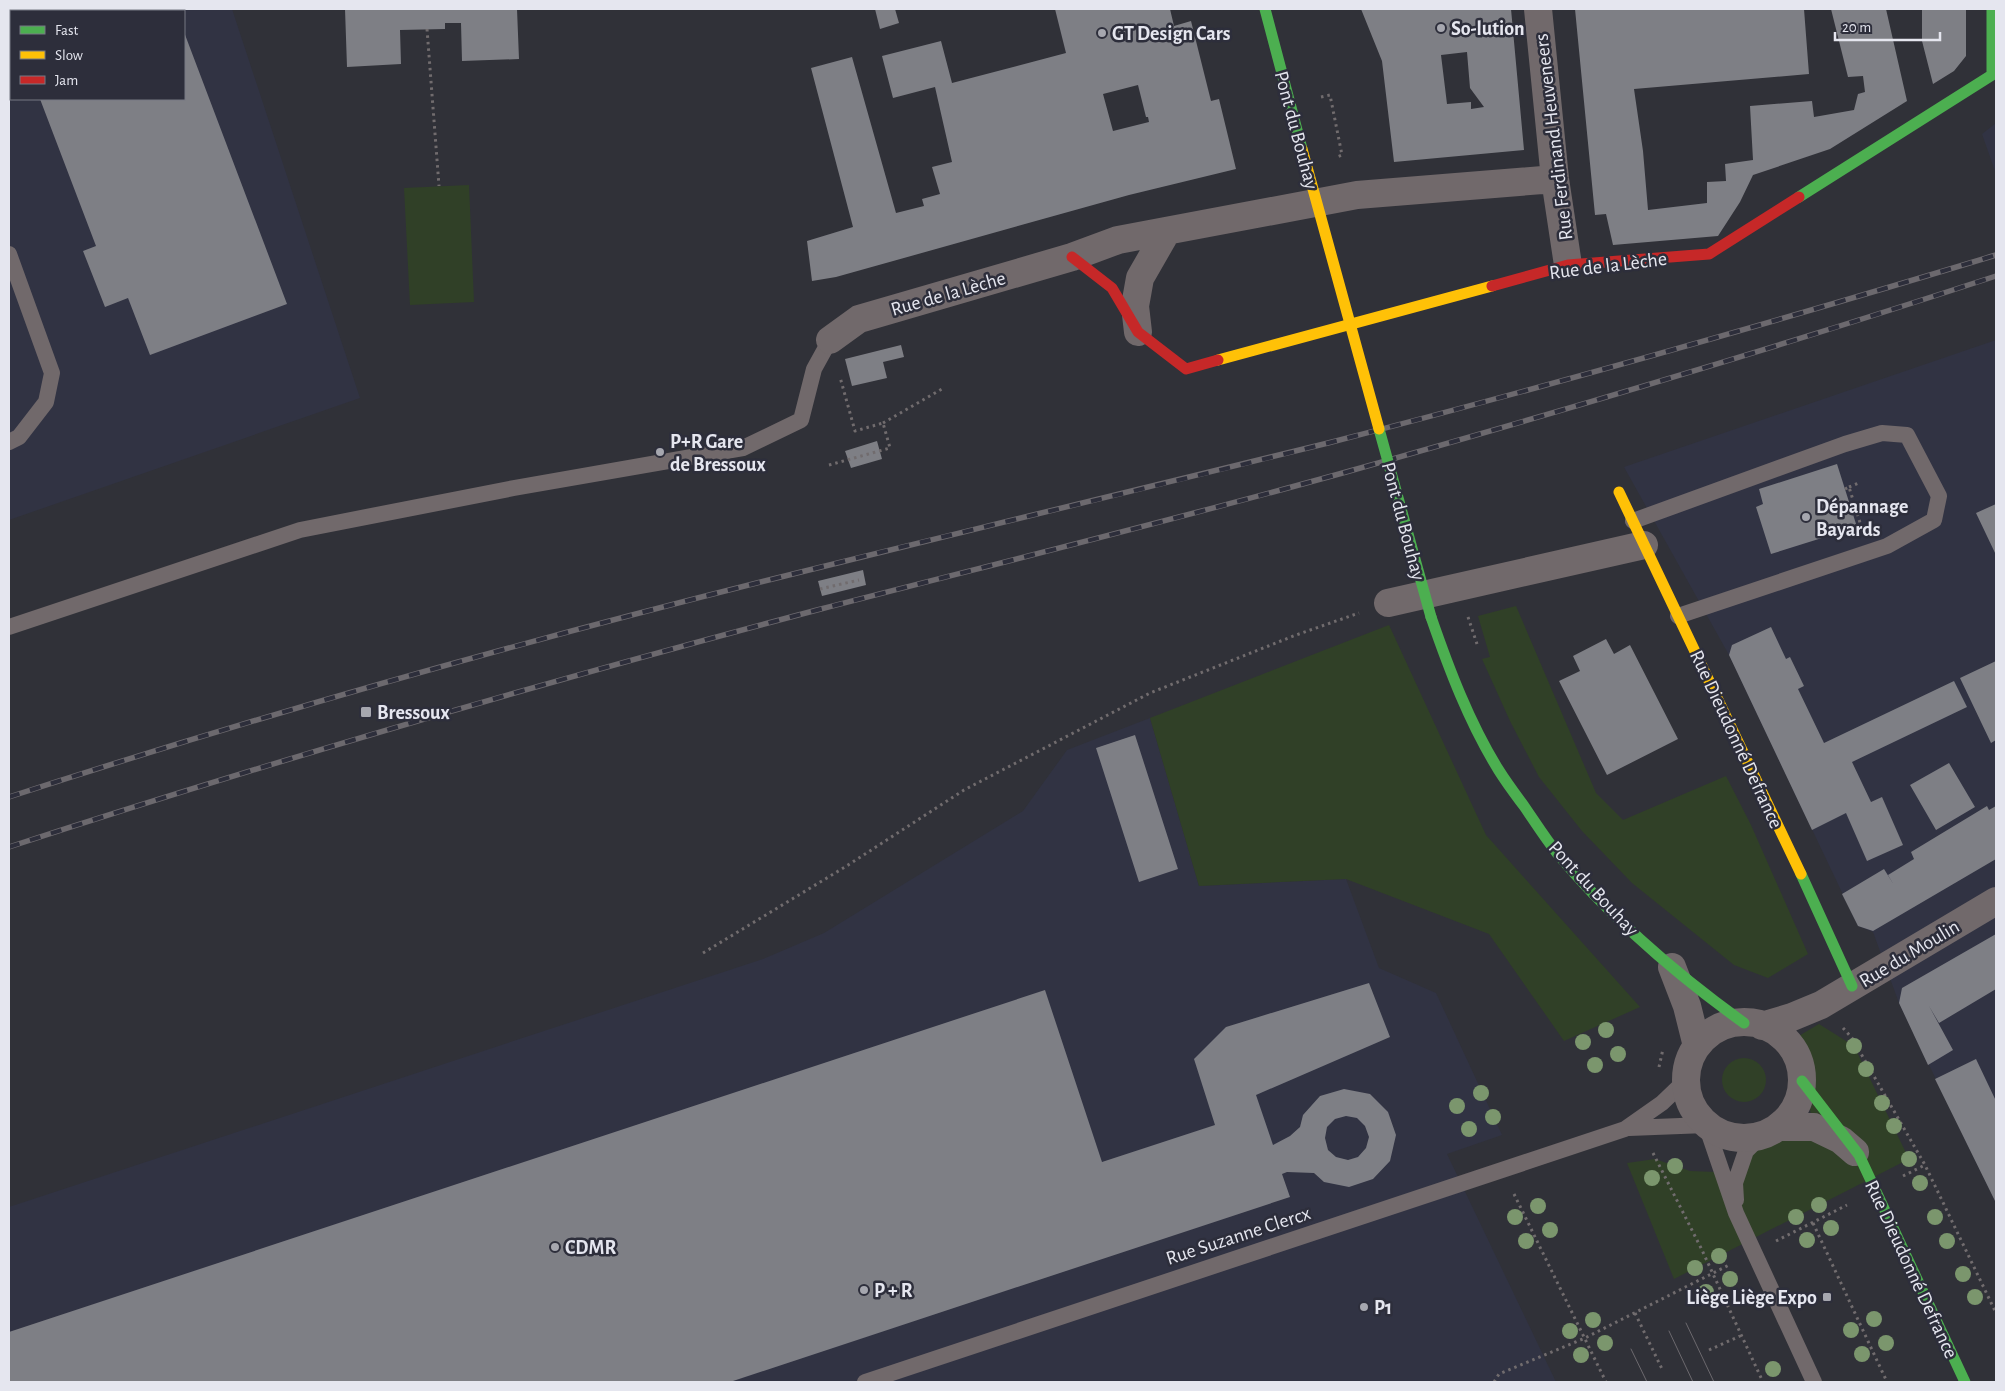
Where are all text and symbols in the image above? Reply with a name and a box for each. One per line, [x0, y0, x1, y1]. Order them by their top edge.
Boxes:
legend [10, 10, 185, 100]
scale bar [1835, 10, 1940, 42]
place label: So-lution [1451, 19, 1525, 39]
text: 20 m [1842, 20, 1871, 35]
marker: So-lution [1435, 22, 1447, 34]
text: Fast [55, 23, 79, 38]
place label: GT Design Cars [1112, 24, 1231, 44]
marker: GT Design Cars [1096, 27, 1108, 39]
street label: Rue Ferdinand Heuveneers [1531, 32, 1577, 241]
text: Slow [55, 48, 83, 63]
street label: Pont du Bouhay [1271, 69, 1322, 192]
text: Jam [55, 73, 78, 88]
street label: Rue de la Lèche [1548, 249, 1668, 283]
street label: Rue de la Lèche [889, 268, 1008, 320]
place label: P+R Gare de Bressoux [670, 432, 767, 475]
marker: P+R Gare de Bressoux [654, 446, 666, 458]
street label: Pont du Bouhay [1378, 460, 1429, 583]
place label: Dépannage Bayards [1816, 497, 1908, 540]
marker: Dépannage Bayards [1800, 511, 1812, 523]
street label: Rue Dieudonné Defrance [1686, 647, 1786, 832]
place label: Bressoux [377, 703, 451, 723]
marker: Bressoux [359, 705, 373, 719]
street label: Pont du Bouhay [1545, 837, 1642, 940]
street label: Rue du Moulin [1856, 916, 1963, 991]
street label: Rue Dieudonné Defrance [1861, 1177, 1961, 1362]
street label: Rue Suzanne Clercx [1164, 1203, 1313, 1269]
place label: CDMR [565, 1238, 616, 1258]
marker: CDMR [549, 1241, 561, 1253]
place label: P + R [874, 1281, 913, 1301]
marker: P + R [858, 1284, 870, 1296]
place label: Liège Liège Expo [1686, 1288, 1817, 1308]
marker: Liège Liège Expo [1821, 1291, 1833, 1303]
place label: P1 [1374, 1298, 1392, 1318]
marker: P1 [1358, 1301, 1370, 1313]

